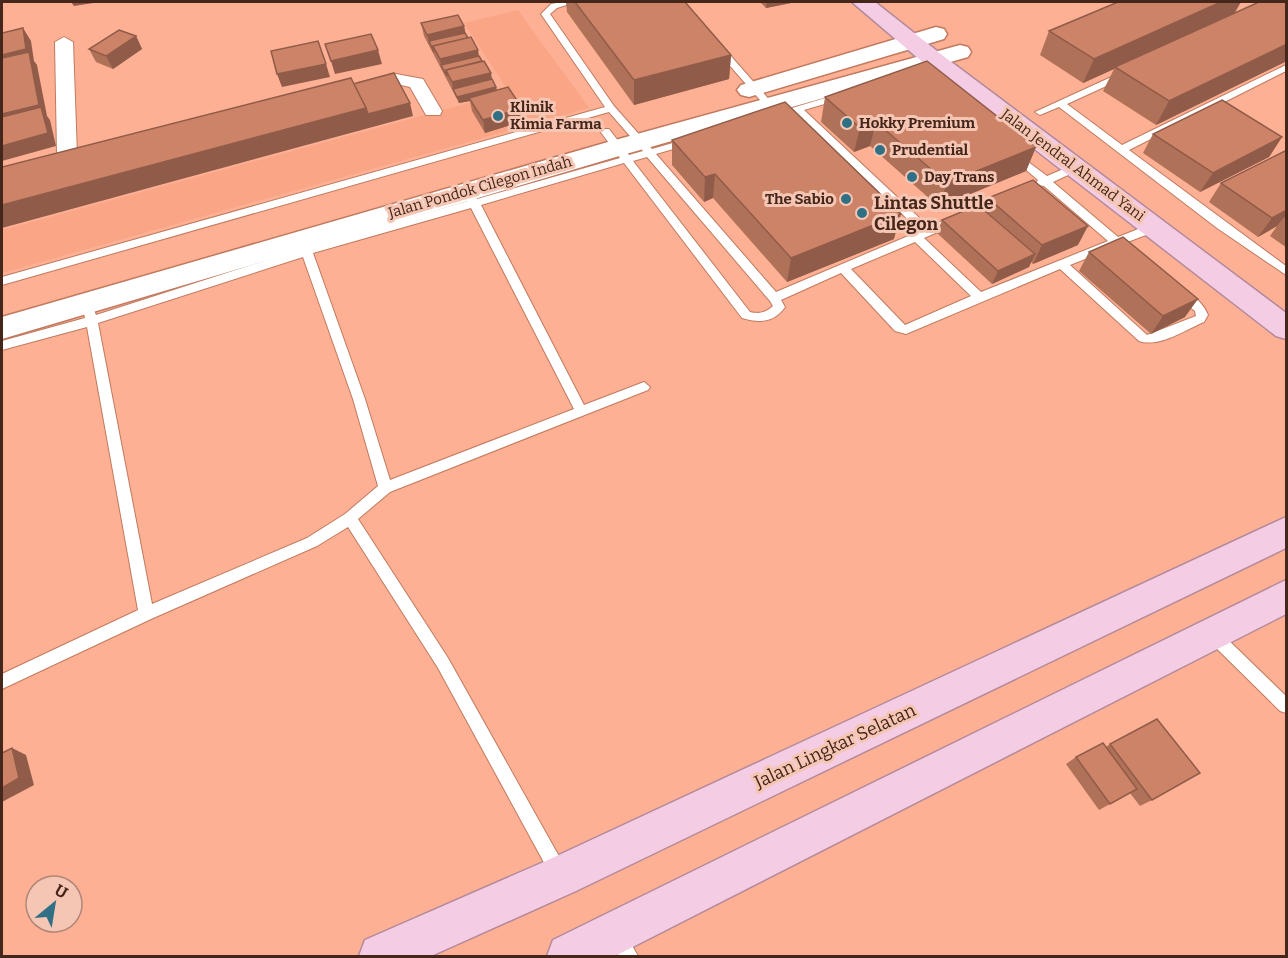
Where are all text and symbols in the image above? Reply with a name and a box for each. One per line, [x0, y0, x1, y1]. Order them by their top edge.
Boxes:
place label: Klinik Kimia Farma [510, 98, 602, 133]
street label: Jalan Jendral Ahmad Yani [997, 104, 1149, 225]
marker: Klinik Kimia Farma [491, 109, 505, 123]
place label: Hokky Premium [859, 114, 976, 132]
marker: Hokky Premium [840, 116, 854, 130]
place label: Prudential [892, 141, 969, 159]
marker: Prudential [873, 143, 887, 157]
street label: Jalan Pondok Cilegon Indah [385, 152, 574, 222]
place label: Day Trans [924, 168, 995, 186]
marker: Day Trans [905, 170, 919, 184]
place label: The Sabio [765, 190, 834, 208]
marker: The Sabio [839, 192, 853, 206]
place label: Lintas Shuttle Cilegon [874, 192, 994, 235]
marker: Lintas Shuttle Cilegon [855, 206, 869, 220]
street label: Jalan Lingkar Selatan [750, 699, 920, 793]
north arrow [24, 874, 84, 934]
text: U [51, 880, 71, 903]

